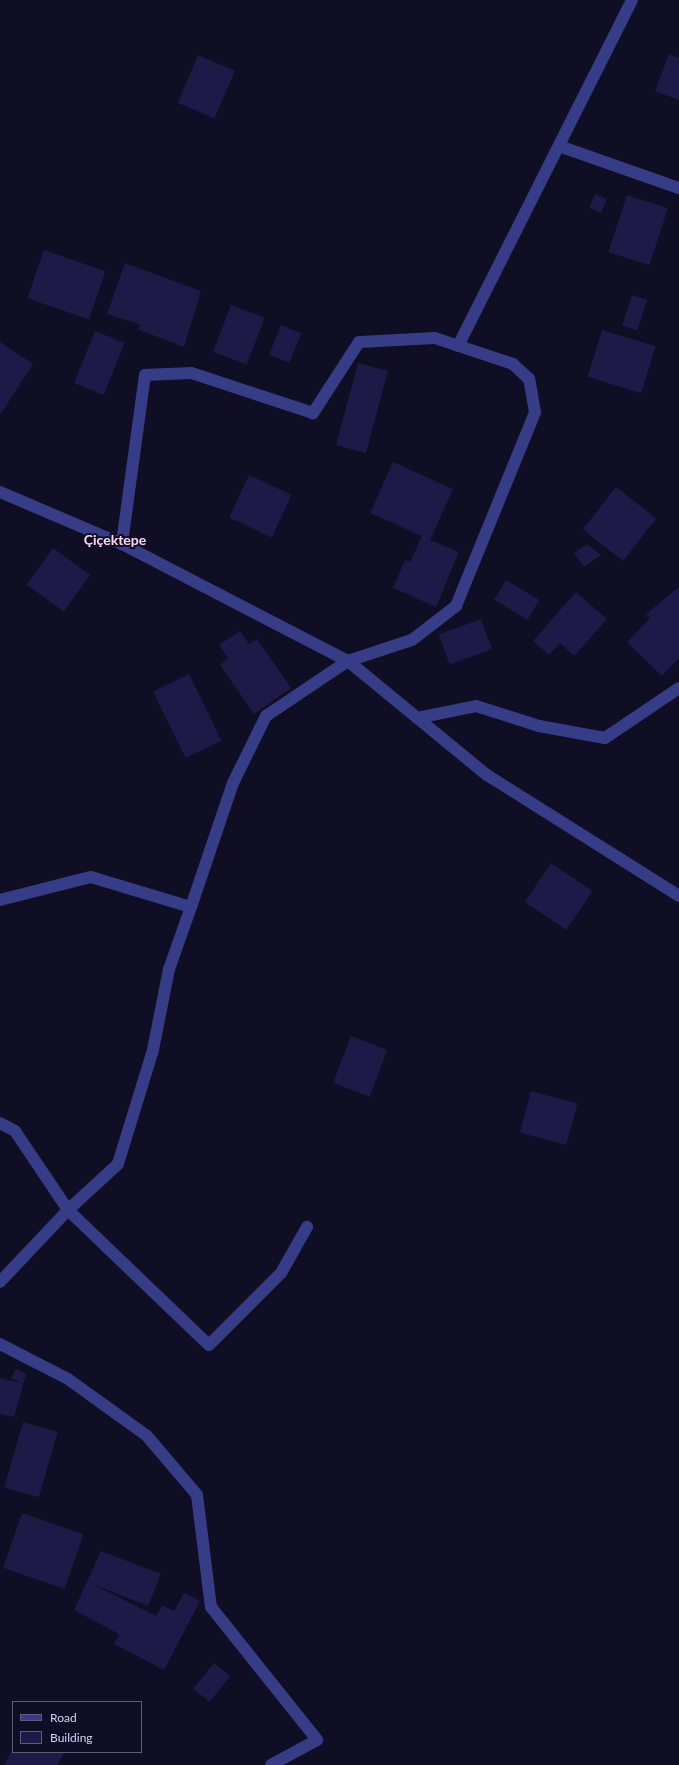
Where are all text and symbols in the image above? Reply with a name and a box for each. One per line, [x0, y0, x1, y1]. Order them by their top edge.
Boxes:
district label: Çiçektepe [84, 532, 146, 548]
legend [12, 1701, 142, 1753]
text: Road [50, 1710, 77, 1725]
text: Building [50, 1730, 93, 1745]

